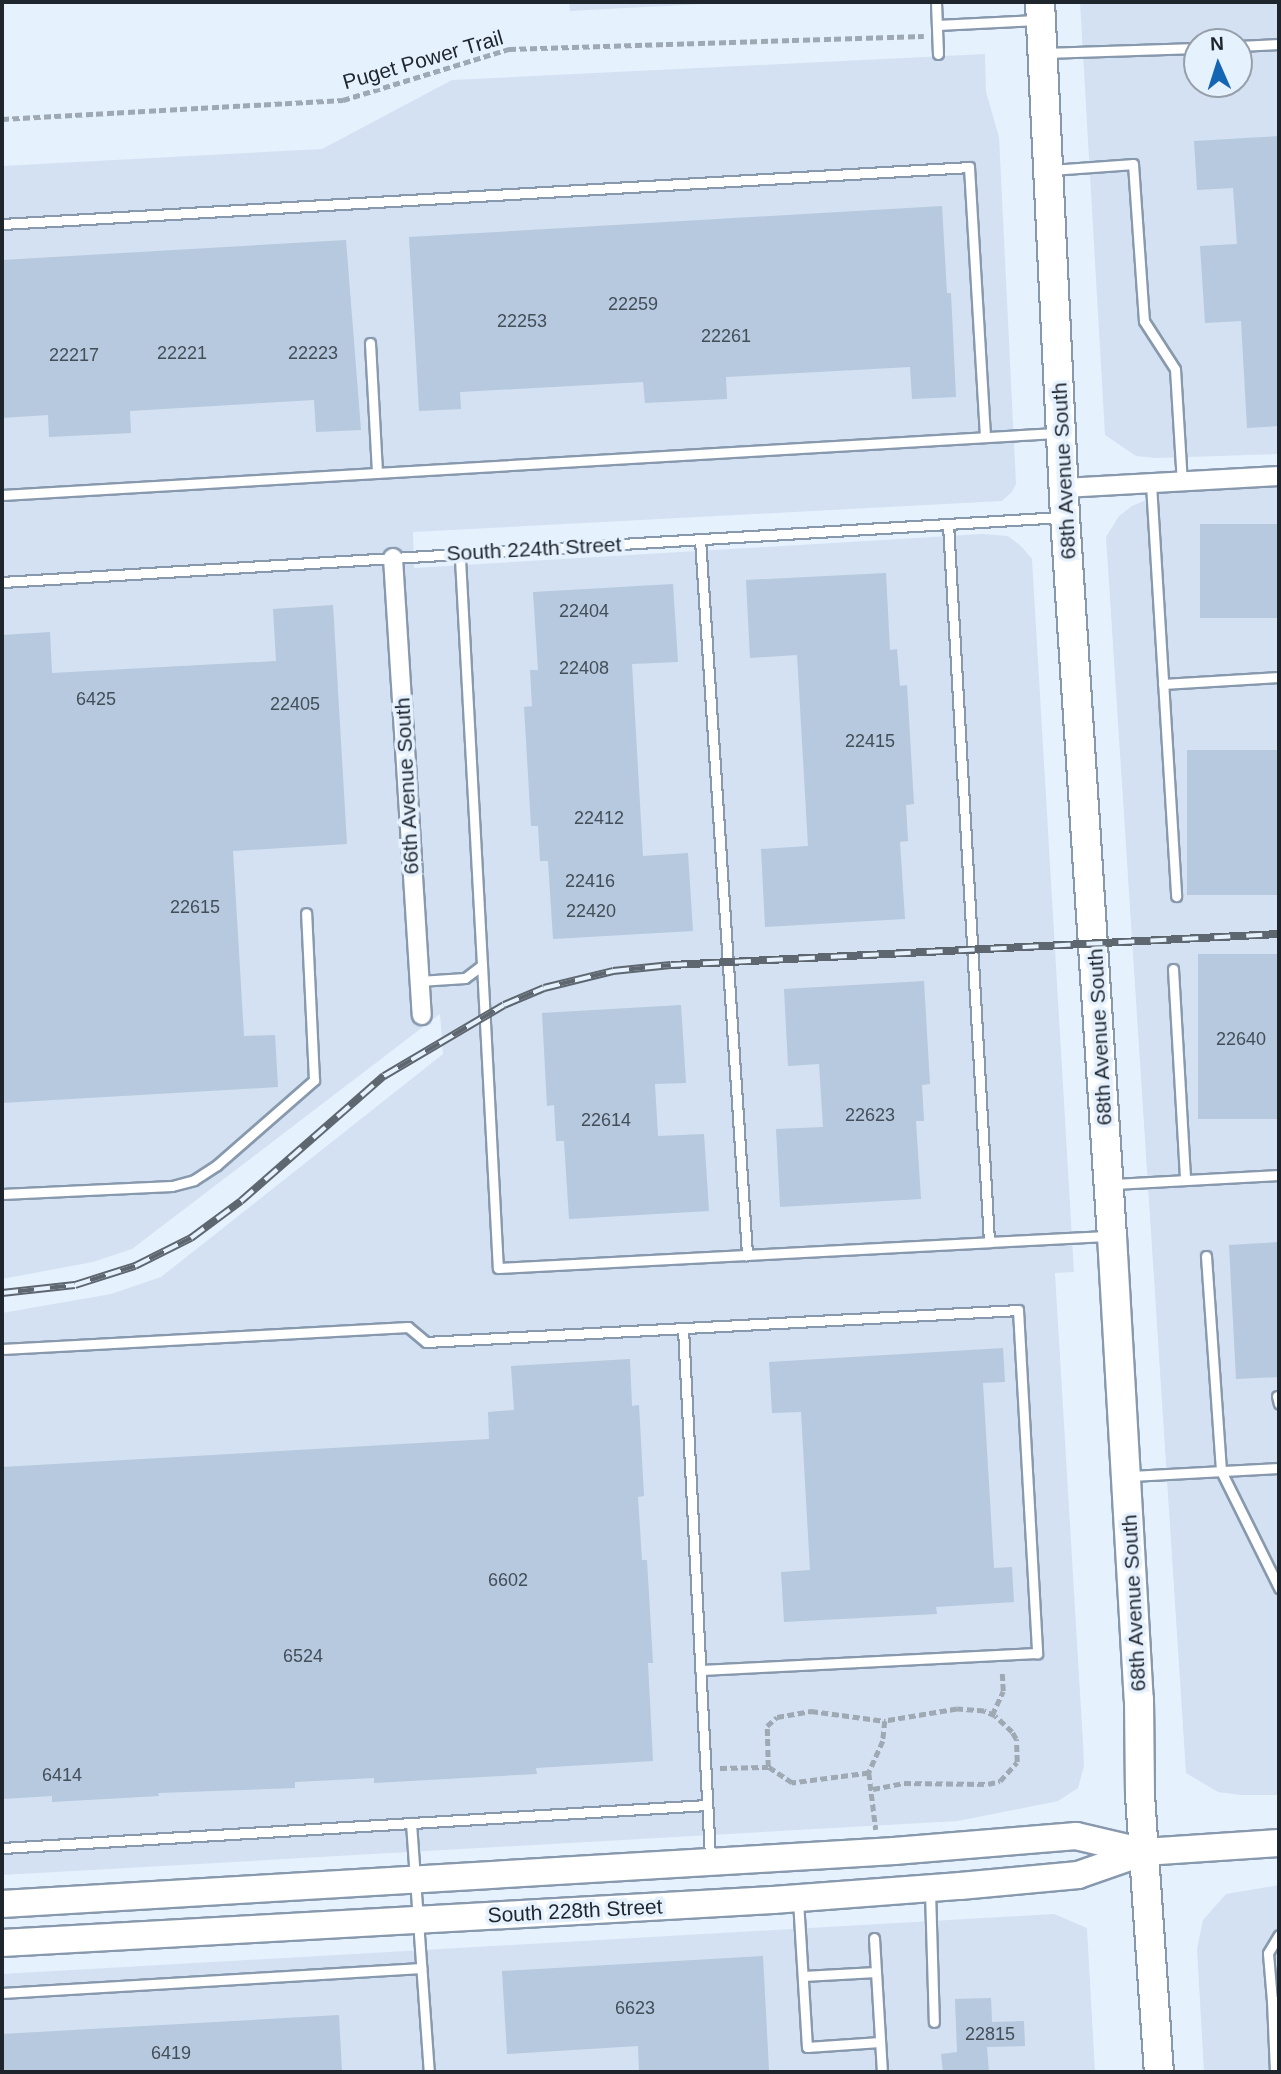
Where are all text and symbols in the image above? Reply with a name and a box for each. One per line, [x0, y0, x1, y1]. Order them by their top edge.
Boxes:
street label: Puget Power Trail [340, 25, 506, 95]
north arrow [1183, 28, 1253, 98]
text: N [1210, 33, 1224, 54]
house number: 22259 [608, 293, 658, 315]
house number: 22253 [497, 310, 547, 332]
house number: 22261 [701, 325, 751, 347]
house number: 22221 [157, 342, 207, 364]
house number: 22223 [288, 342, 338, 364]
house number: 22217 [49, 344, 99, 366]
street label: 68th Avenue South [1047, 381, 1081, 561]
street label: South 224th Street [446, 532, 622, 566]
house number: 22404 [559, 600, 609, 622]
house number: 22408 [559, 657, 609, 679]
house number: 6425 [76, 688, 116, 710]
house number: 22405 [270, 693, 320, 715]
street label: 66th Avenue South [390, 696, 424, 876]
house number: 22415 [845, 730, 895, 752]
house number: 22412 [574, 807, 624, 829]
house number: 22416 [565, 870, 615, 892]
house number: 22615 [170, 896, 220, 918]
house number: 22420 [566, 900, 616, 922]
street label: 68th Avenue South [1083, 947, 1117, 1127]
house number: 22640 [1216, 1028, 1266, 1050]
house number: 22623 [845, 1104, 895, 1126]
house number: 22614 [581, 1109, 631, 1131]
street label: 68th Avenue South [1117, 1513, 1151, 1693]
house number: 6602 [488, 1569, 528, 1591]
house number: 6524 [283, 1645, 323, 1667]
house number: 6414 [42, 1764, 82, 1786]
street label: South 228th Street [487, 1894, 663, 1928]
house number: 6623 [615, 1997, 655, 2019]
house number: 22815 [965, 2023, 1015, 2045]
house number: 6419 [151, 2042, 191, 2064]

